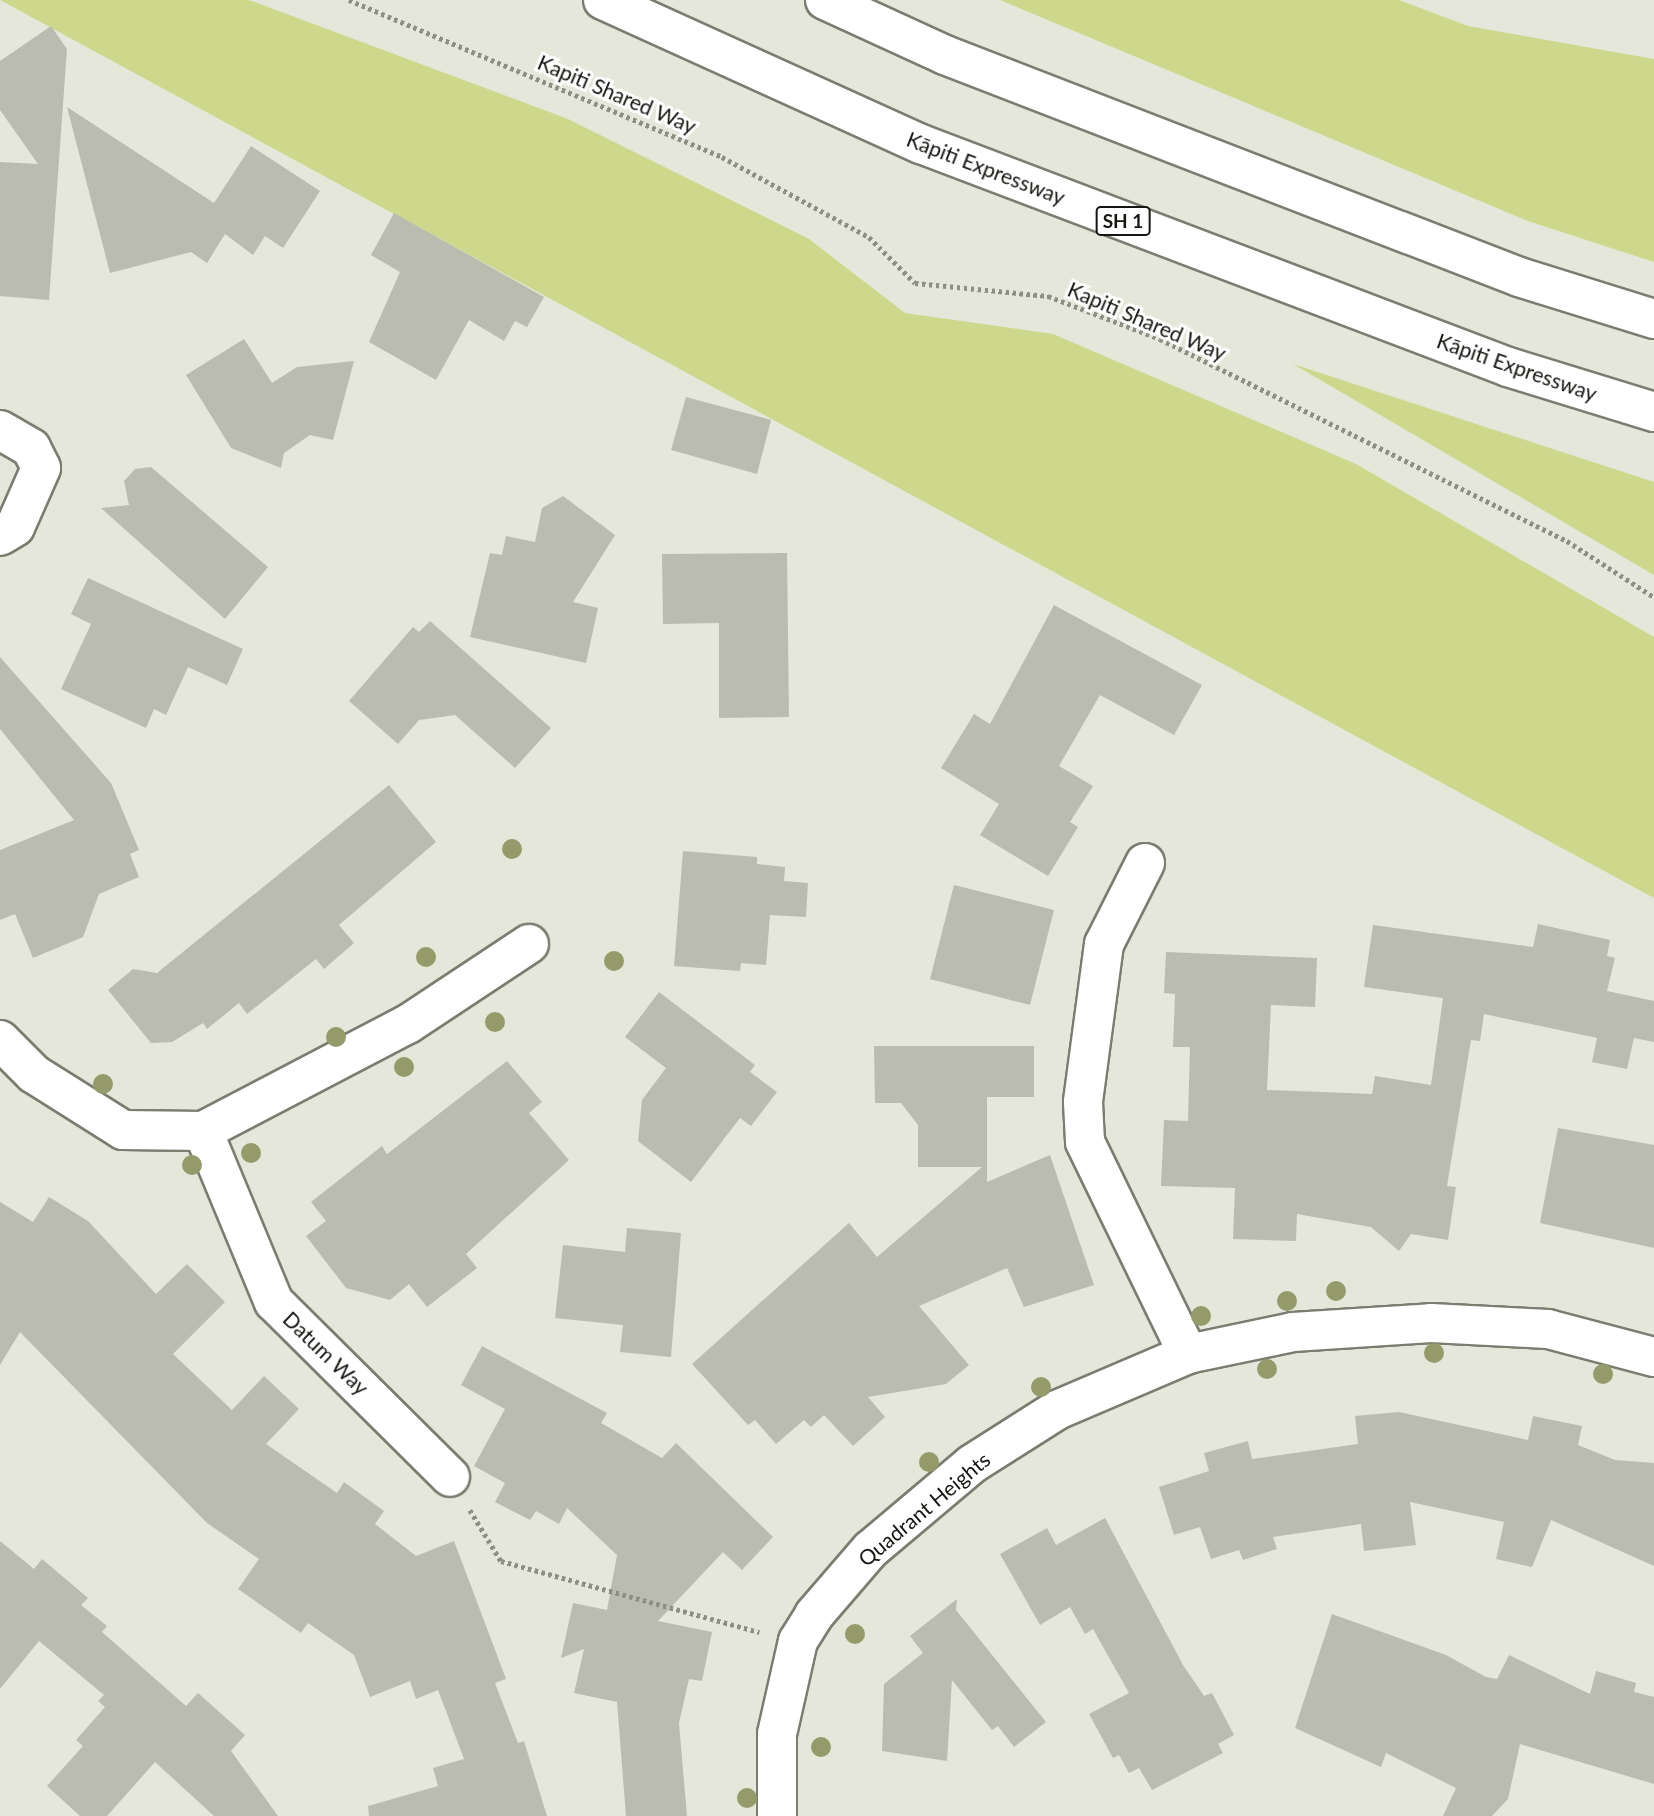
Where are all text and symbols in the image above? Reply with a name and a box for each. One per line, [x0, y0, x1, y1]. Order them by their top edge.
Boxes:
street label: Kapiti Shared Way [534, 49, 700, 139]
street label: Kāpiti Expressway [903, 126, 1069, 210]
road number: SH 1 [1095, 206, 1151, 236]
street label: Kapiti Shared Way [1064, 276, 1230, 366]
street label: Kāpiti Expressway [1434, 328, 1600, 406]
street label: Datum Way [278, 1306, 374, 1400]
street label: Quadrant Heights [853, 1447, 995, 1571]

